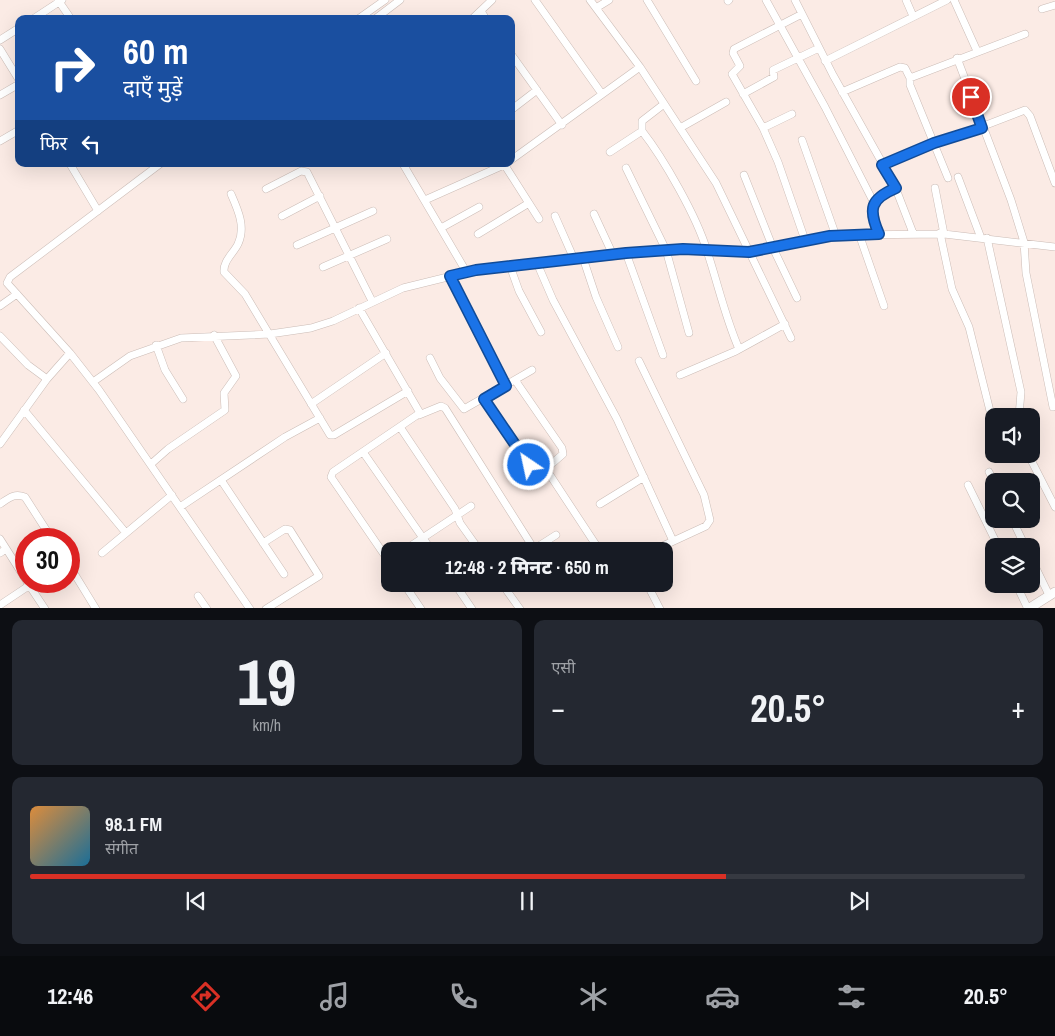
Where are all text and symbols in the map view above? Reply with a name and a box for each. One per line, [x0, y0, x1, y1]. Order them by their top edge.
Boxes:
text: 60 m [123, 28, 188, 75]
icon: right [40, 35, 105, 100]
text: दाएँ मुड़ें [123, 73, 183, 103]
pin [950, 76, 992, 118]
icon: arrive [957, 83, 985, 111]
text: फिर [40, 130, 67, 156]
icon: left [77, 130, 105, 158]
map controls [985, 408, 1040, 593]
button: sound [985, 408, 1040, 463]
position arrow [502, 438, 554, 490]
button: search [985, 473, 1040, 528]
speed limit sign: 30 [15, 528, 80, 593]
button: layers [985, 538, 1040, 593]
text: 12:48 · 2 मिनट · 650 m [445, 554, 609, 580]
text: 19 [237, 638, 296, 725]
text: एसी [552, 656, 575, 678]
text: 20.5° [750, 683, 826, 734]
text: − [552, 689, 565, 727]
text: + [1012, 689, 1025, 727]
text: km/h [253, 714, 281, 736]
text: 98.1 FM [105, 811, 162, 837]
text: संगीत [105, 837, 138, 859]
icon: previous [182, 887, 210, 915]
icon: pause [513, 887, 541, 915]
icon: next [845, 887, 873, 915]
icon: directions [188, 979, 223, 1014]
icon: music [317, 979, 352, 1014]
icon: phone [446, 979, 481, 1014]
icon: climate [576, 979, 611, 1014]
icon: car [705, 979, 740, 1014]
icon: filters [834, 979, 869, 1014]
text: 12:46 [47, 981, 93, 1011]
text: 20.5° [964, 981, 1008, 1011]

